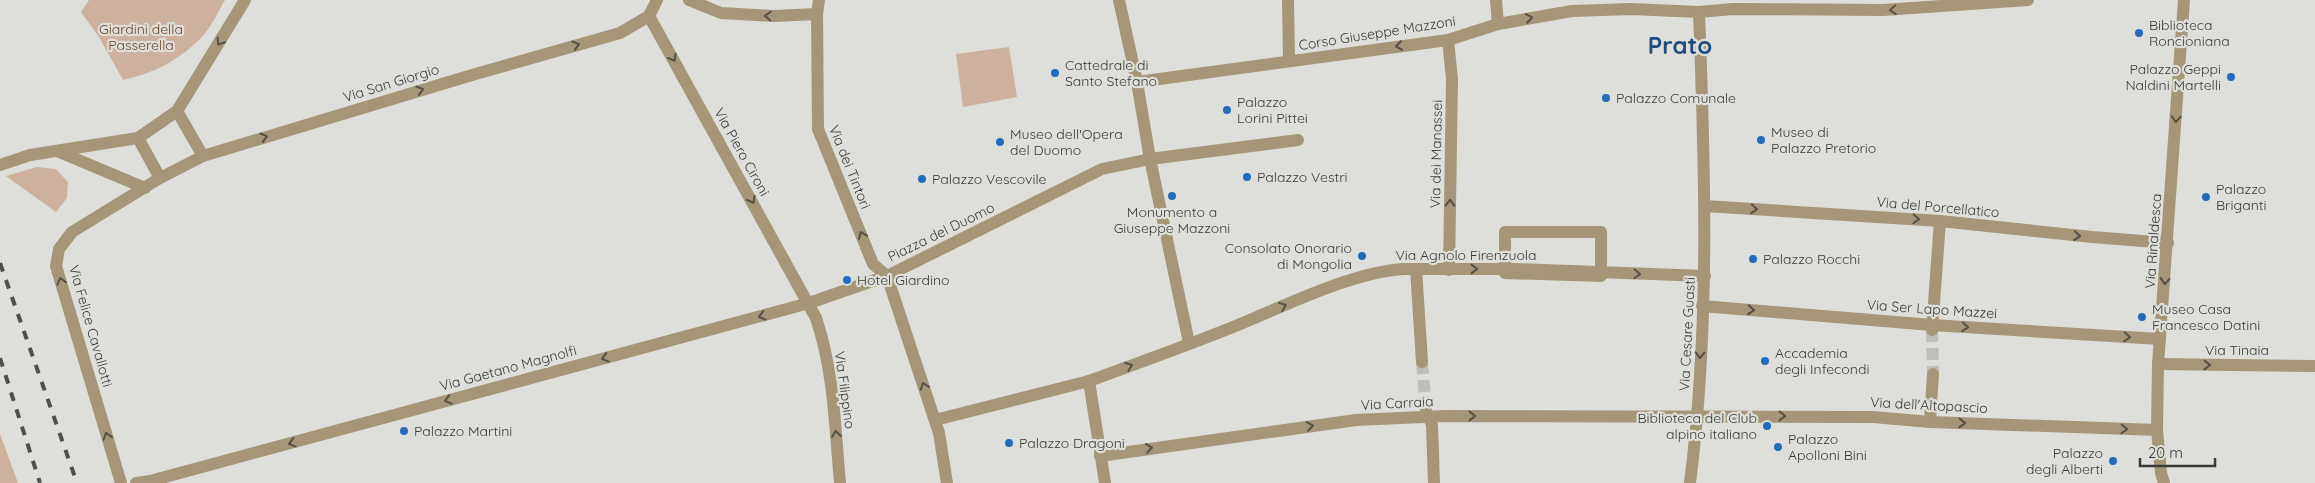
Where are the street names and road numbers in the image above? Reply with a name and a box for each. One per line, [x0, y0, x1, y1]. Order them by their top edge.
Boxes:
street label: Corso Giuseppe Mazzoni [1297, 12, 1457, 54]
street label: Via San Giorgio [341, 60, 441, 106]
street label: Via dei Manassei [1426, 100, 1446, 208]
street label: Via Piero Cironi [710, 105, 774, 199]
street label: Via dei Tintori [825, 122, 875, 212]
street label: Via del Porcellatico [1876, 193, 2000, 221]
street label: Via Rinaldesca [2141, 193, 2165, 289]
street label: Piazza del Duomo [885, 198, 997, 266]
street label: Via Agnolo Firenzuola [1395, 246, 1537, 264]
street label: Via Felice Cavallotti [65, 263, 117, 389]
street label: Via Cesare Guasti [1675, 277, 1699, 391]
street label: Via Ser Lapo Mazzei [1866, 295, 1998, 323]
street label: Via Gaetano Magnolfi [438, 341, 578, 395]
street label: Via Tinaia [2205, 341, 2269, 359]
street label: Via Filippino [831, 350, 859, 430]
street label: Via Carraia [1360, 392, 1434, 414]
street label: Via dell'Altopascio [1870, 393, 1988, 417]

